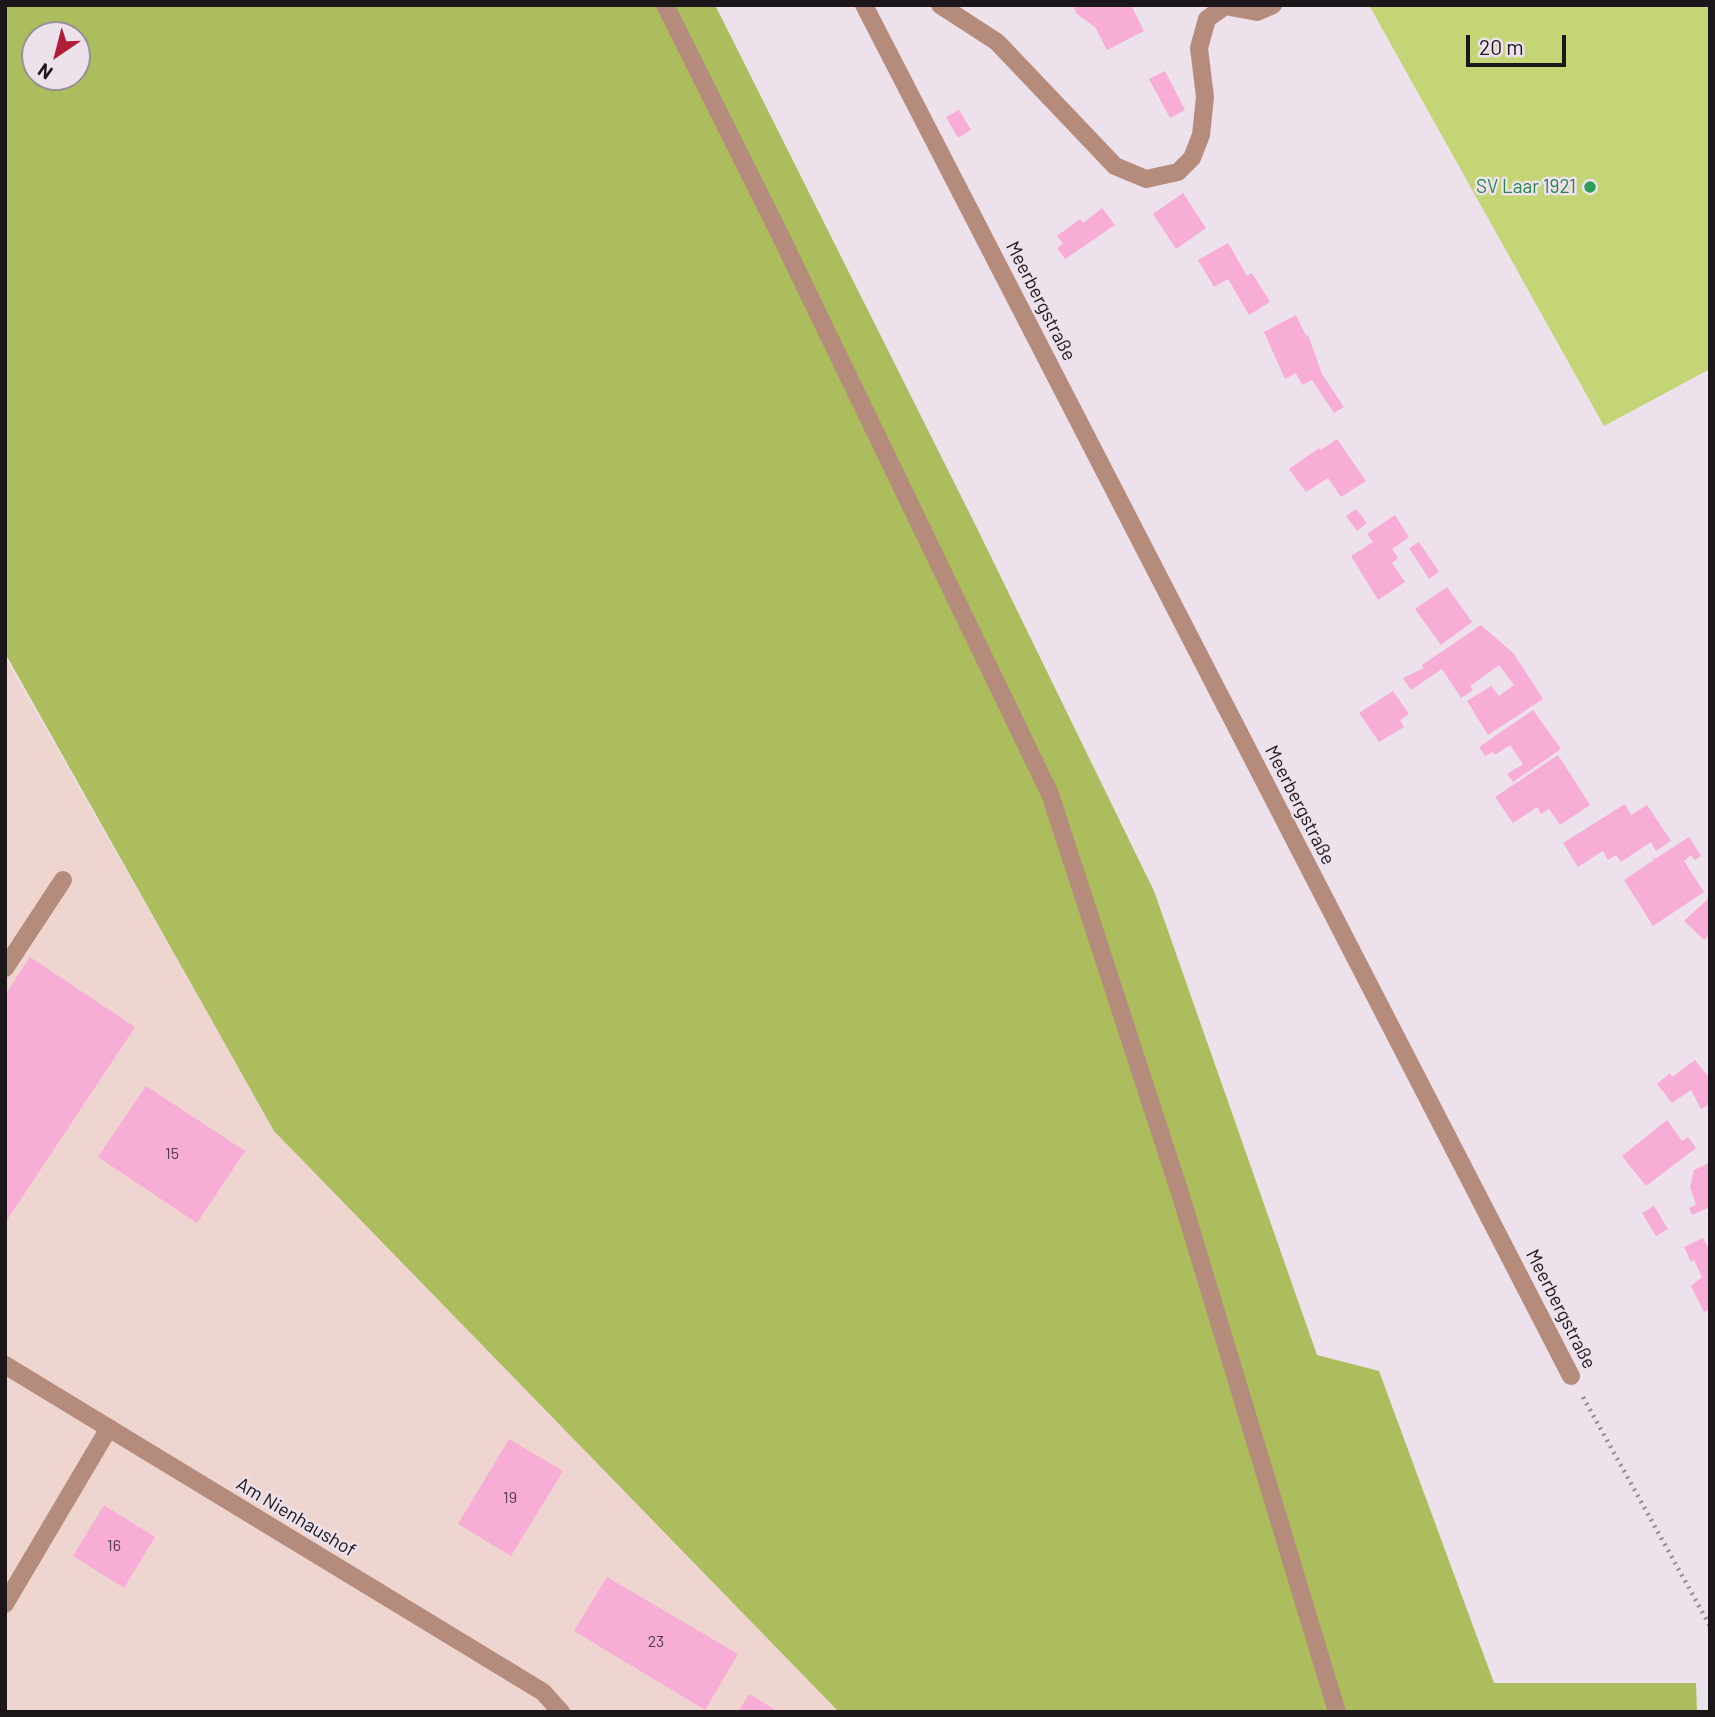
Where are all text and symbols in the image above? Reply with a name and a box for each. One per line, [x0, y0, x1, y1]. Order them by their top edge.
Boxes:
north arrow [21, 21, 91, 91]
scale bar [1470, 21, 1570, 65]
text: 20 m [1479, 34, 1524, 59]
text: N [33, 59, 57, 85]
place label: SV Laar 1921 [1476, 176, 1576, 198]
marker: SV Laar 1921 [1582, 179, 1598, 195]
street label: Meerbergstraße [1001, 237, 1081, 365]
street label: Meerbergstraße [1260, 741, 1340, 869]
house number: 15 [165, 1144, 179, 1164]
street label: Meerbergstraße [1521, 1245, 1601, 1373]
street label: Am Nienhaushof [232, 1472, 360, 1562]
house number: 19 [503, 1488, 517, 1508]
house number: 16 [107, 1536, 121, 1556]
house number: 23 [648, 1632, 664, 1652]

